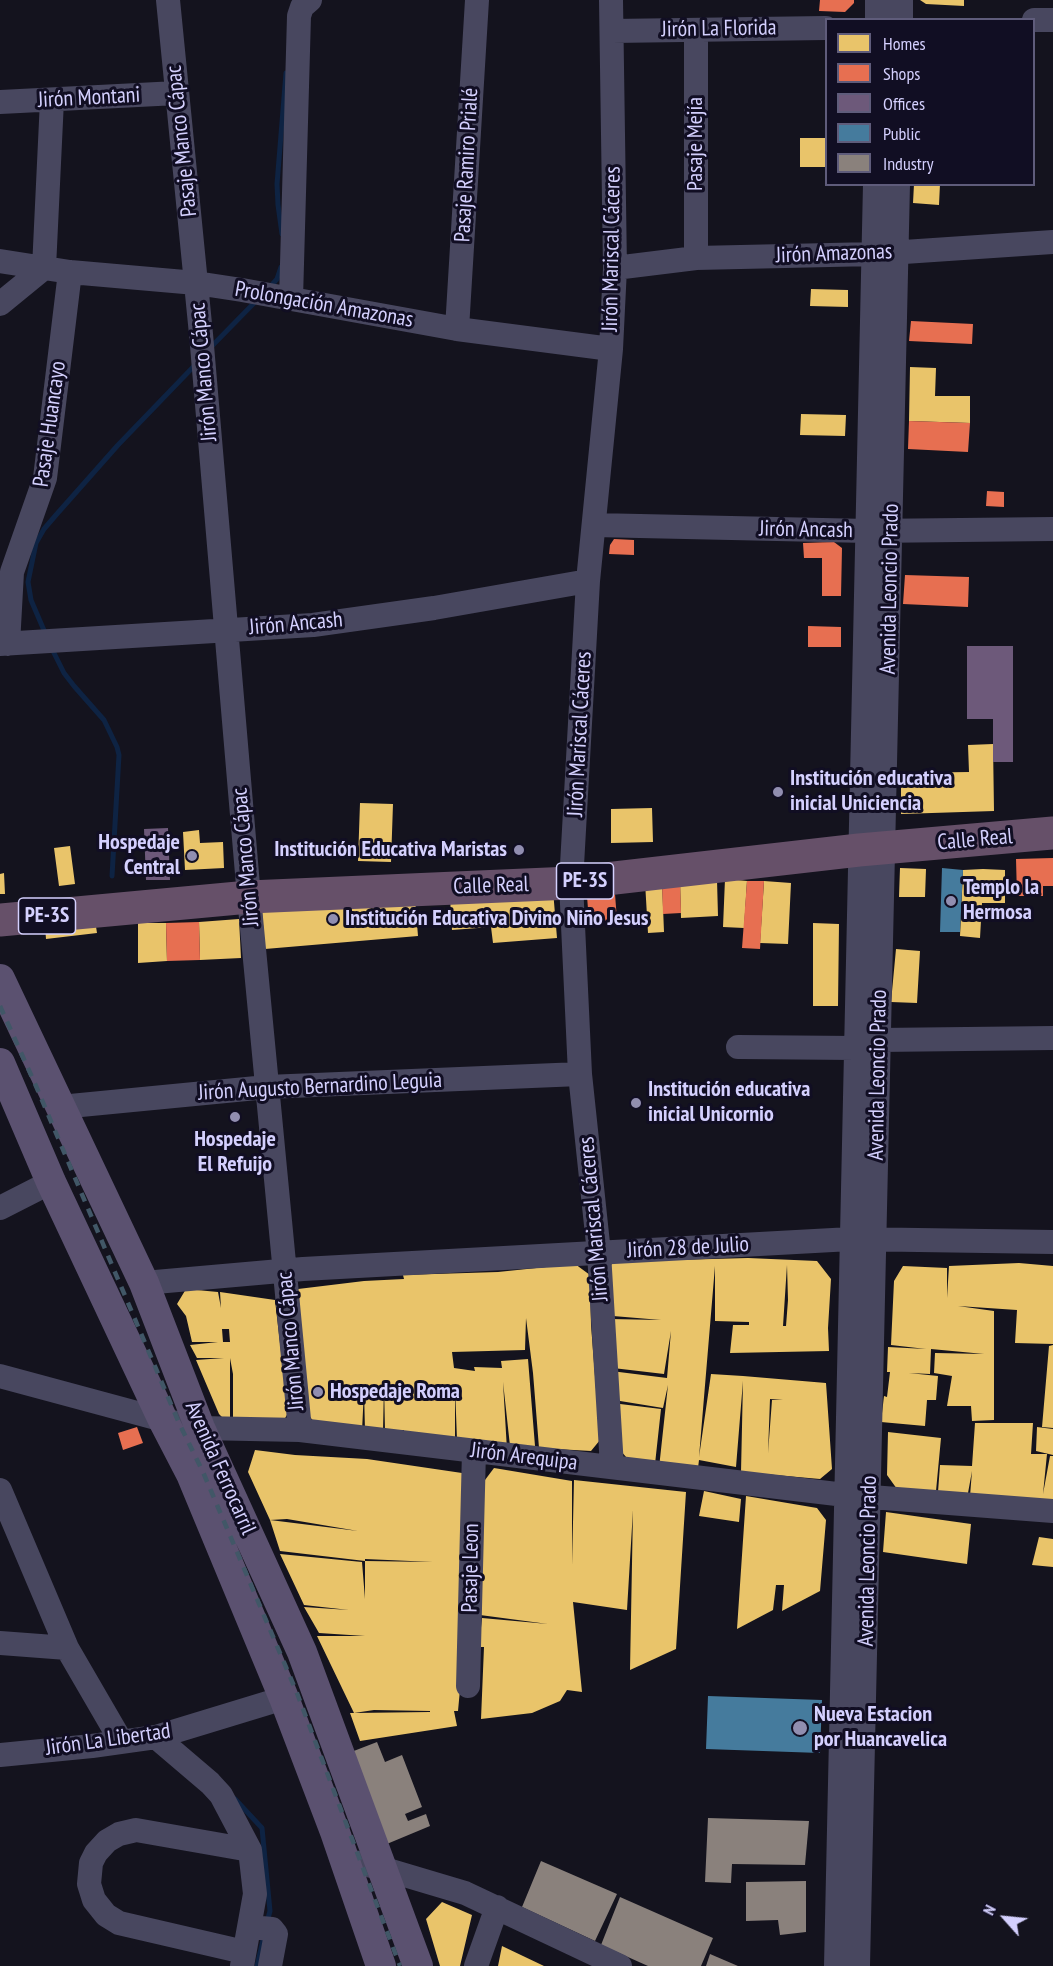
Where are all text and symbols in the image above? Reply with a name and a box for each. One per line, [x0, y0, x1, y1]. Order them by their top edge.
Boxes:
street label: Jirón La Florida [661, 15, 777, 43]
legend [825, 18, 1035, 186]
text: Homes [883, 32, 926, 55]
text: Shops [883, 62, 920, 85]
street label: Pasaje Manco Cápac [161, 64, 203, 218]
street label: Jirón Montani [37, 82, 141, 114]
street label: Pasaje Ramiro Prialé [450, 87, 484, 243]
text: Offices [883, 92, 925, 115]
street label: Pasaje Mejía [683, 97, 709, 191]
text: Public [883, 122, 921, 145]
text: Industry [883, 152, 933, 175]
street label: Jirón Mariscal Cáceres [597, 166, 627, 332]
street label: Jirón Amazonas [775, 239, 893, 269]
street label: Prolongación Amazonas [233, 276, 415, 334]
street label: Jirón Manco Cápac [185, 302, 223, 442]
street label: Pasaje Huancayo [28, 359, 72, 489]
street label: Avenida Leoncio Prado [875, 503, 905, 675]
street label: Jirón Ancash [759, 516, 853, 544]
street label: Jirón Ancash [248, 607, 344, 641]
street label: Jirón Mariscal Cáceres [562, 651, 598, 817]
place label: Institución educativa inicial Uniciencia [790, 766, 952, 818]
marker: Institución educativa inicial Uniciencia [771, 785, 785, 799]
street label: Jirón Manco Cápac [227, 787, 265, 927]
street label: Calle Real [936, 824, 1014, 856]
place label: Hospedaje Central [98, 830, 180, 882]
place label: Institución Educativa Maristas [274, 837, 507, 863]
marker: Institución Educativa Maristas [512, 843, 526, 857]
marker: Hospedaje Central [185, 849, 199, 863]
road number: PE-3S [556, 863, 614, 899]
street label: Calle Real [453, 871, 529, 901]
place label: Templo la Hermosa [963, 875, 1039, 926]
marker: Templo la Hermosa [944, 894, 958, 908]
road number: PE-3S [18, 898, 76, 934]
place label: Institución Educativa Divino Niño Jesus [345, 906, 648, 932]
marker: Institución Educativa Divino Niño Jesus [326, 912, 340, 926]
street label: Avenida Leoncio Prado [863, 989, 893, 1161]
street label: Jirón Augusto Bernardino Leguia [197, 1067, 443, 1107]
place label: Institución educativa inicial Unicornio [648, 1077, 810, 1128]
marker: Institución educativa inicial Unicornio [629, 1096, 643, 1110]
marker: Hospedaje El Refuijo [228, 1110, 242, 1124]
place label: Hospedaje El Refuijo [194, 1127, 276, 1178]
street label: Jirón Mariscal Cáceres [574, 1135, 614, 1303]
street label: Jirón 28 de Julio [626, 1232, 750, 1264]
street label: Jirón Manco Cápac [272, 1271, 310, 1411]
place label: Hospedaje Roma [330, 1379, 460, 1405]
marker: Hospedaje Roma [311, 1385, 325, 1399]
street label: Avenida Ferrocarril [179, 1397, 261, 1539]
street label: Jirón Arequipa [469, 1437, 579, 1477]
street label: Avenida Leoncio Prado [853, 1475, 883, 1647]
street label: Pasaje Leon [457, 1523, 485, 1613]
place label: Nueva Estacion por Huancavelica [814, 1702, 947, 1754]
street label: Jirón La Libertad [44, 1718, 172, 1762]
marker: Nueva Estacion por Huancavelica [791, 1719, 809, 1737]
north arrow [975, 1888, 1035, 1948]
text: N [978, 1901, 1000, 1918]

